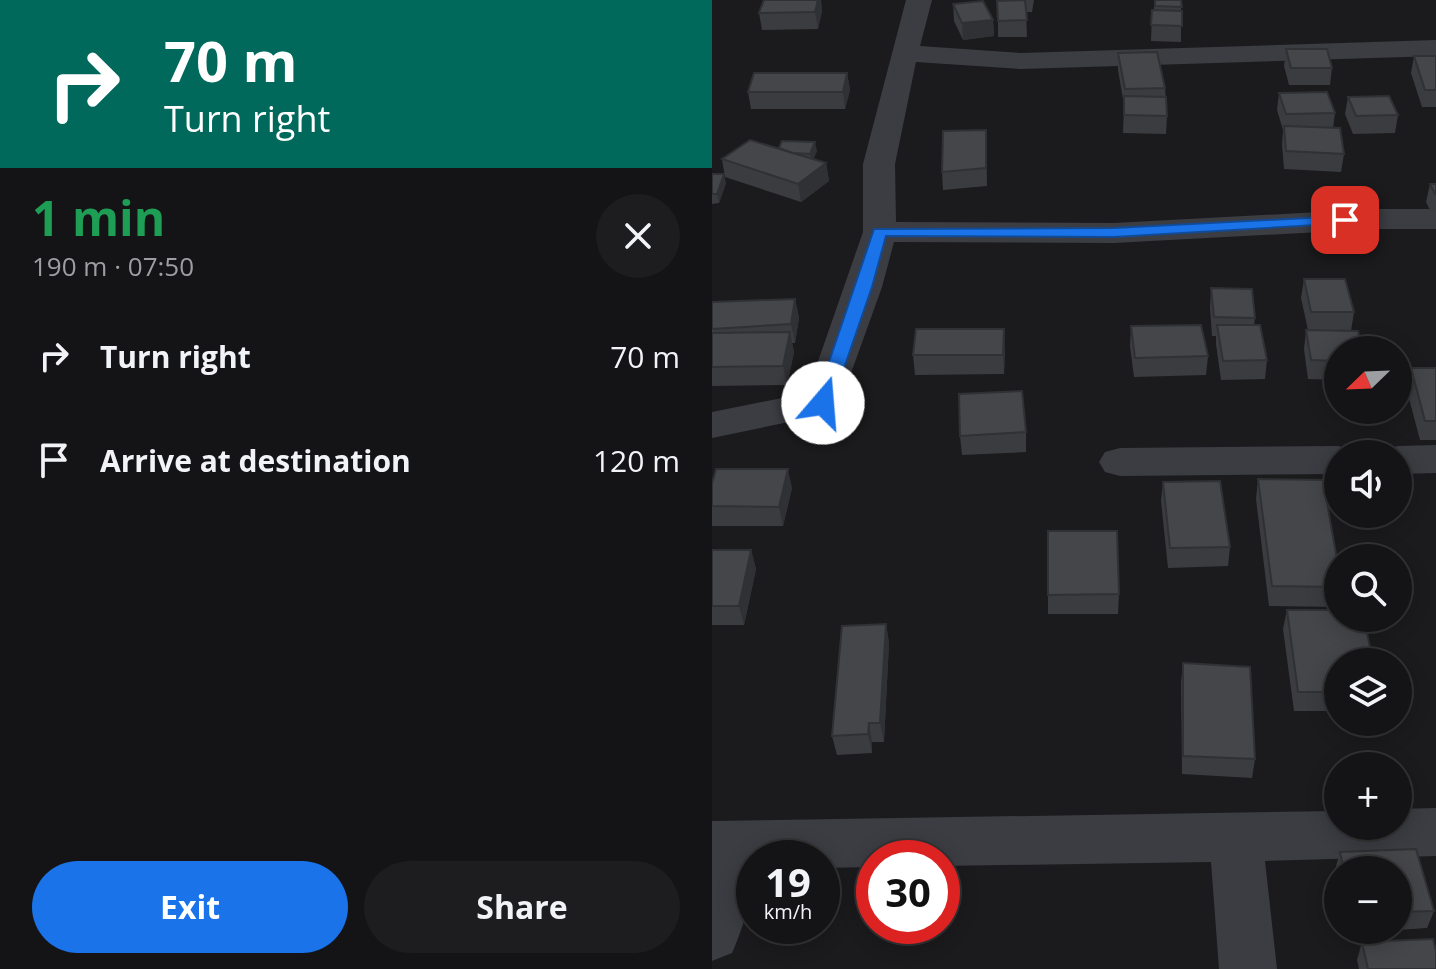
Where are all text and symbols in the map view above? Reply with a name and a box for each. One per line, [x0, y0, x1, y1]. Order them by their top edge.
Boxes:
text: 70 m [164, 22, 298, 98]
icon: right [32, 32, 136, 136]
text: Turn right [164, 94, 330, 143]
text: 1 min [32, 185, 165, 250]
pin [1311, 186, 1379, 254]
button: close [596, 194, 680, 278]
icon: arrive [1323, 198, 1367, 242]
text: 190 m · 07:50 [32, 248, 194, 284]
icon: right [32, 334, 76, 378]
text: Turn right [100, 336, 251, 377]
text: 70 m [610, 336, 680, 377]
north arrow [1324, 336, 1412, 424]
map controls [1324, 336, 1412, 944]
position arrow [781, 361, 865, 445]
icon: arrive [32, 438, 76, 482]
text: Arrive at destination [100, 440, 411, 481]
text: 120 m [593, 440, 680, 481]
button: sound [1324, 440, 1412, 528]
button: search [1324, 544, 1412, 632]
button: layers [1324, 648, 1412, 736]
button: + [1324, 752, 1412, 840]
speed limit sign: 30 [856, 840, 960, 944]
text: 19 [765, 854, 811, 909]
button: − [1324, 856, 1412, 944]
button: Exit [32, 861, 348, 953]
button: Share [364, 861, 680, 953]
text: km/h [764, 898, 812, 925]

